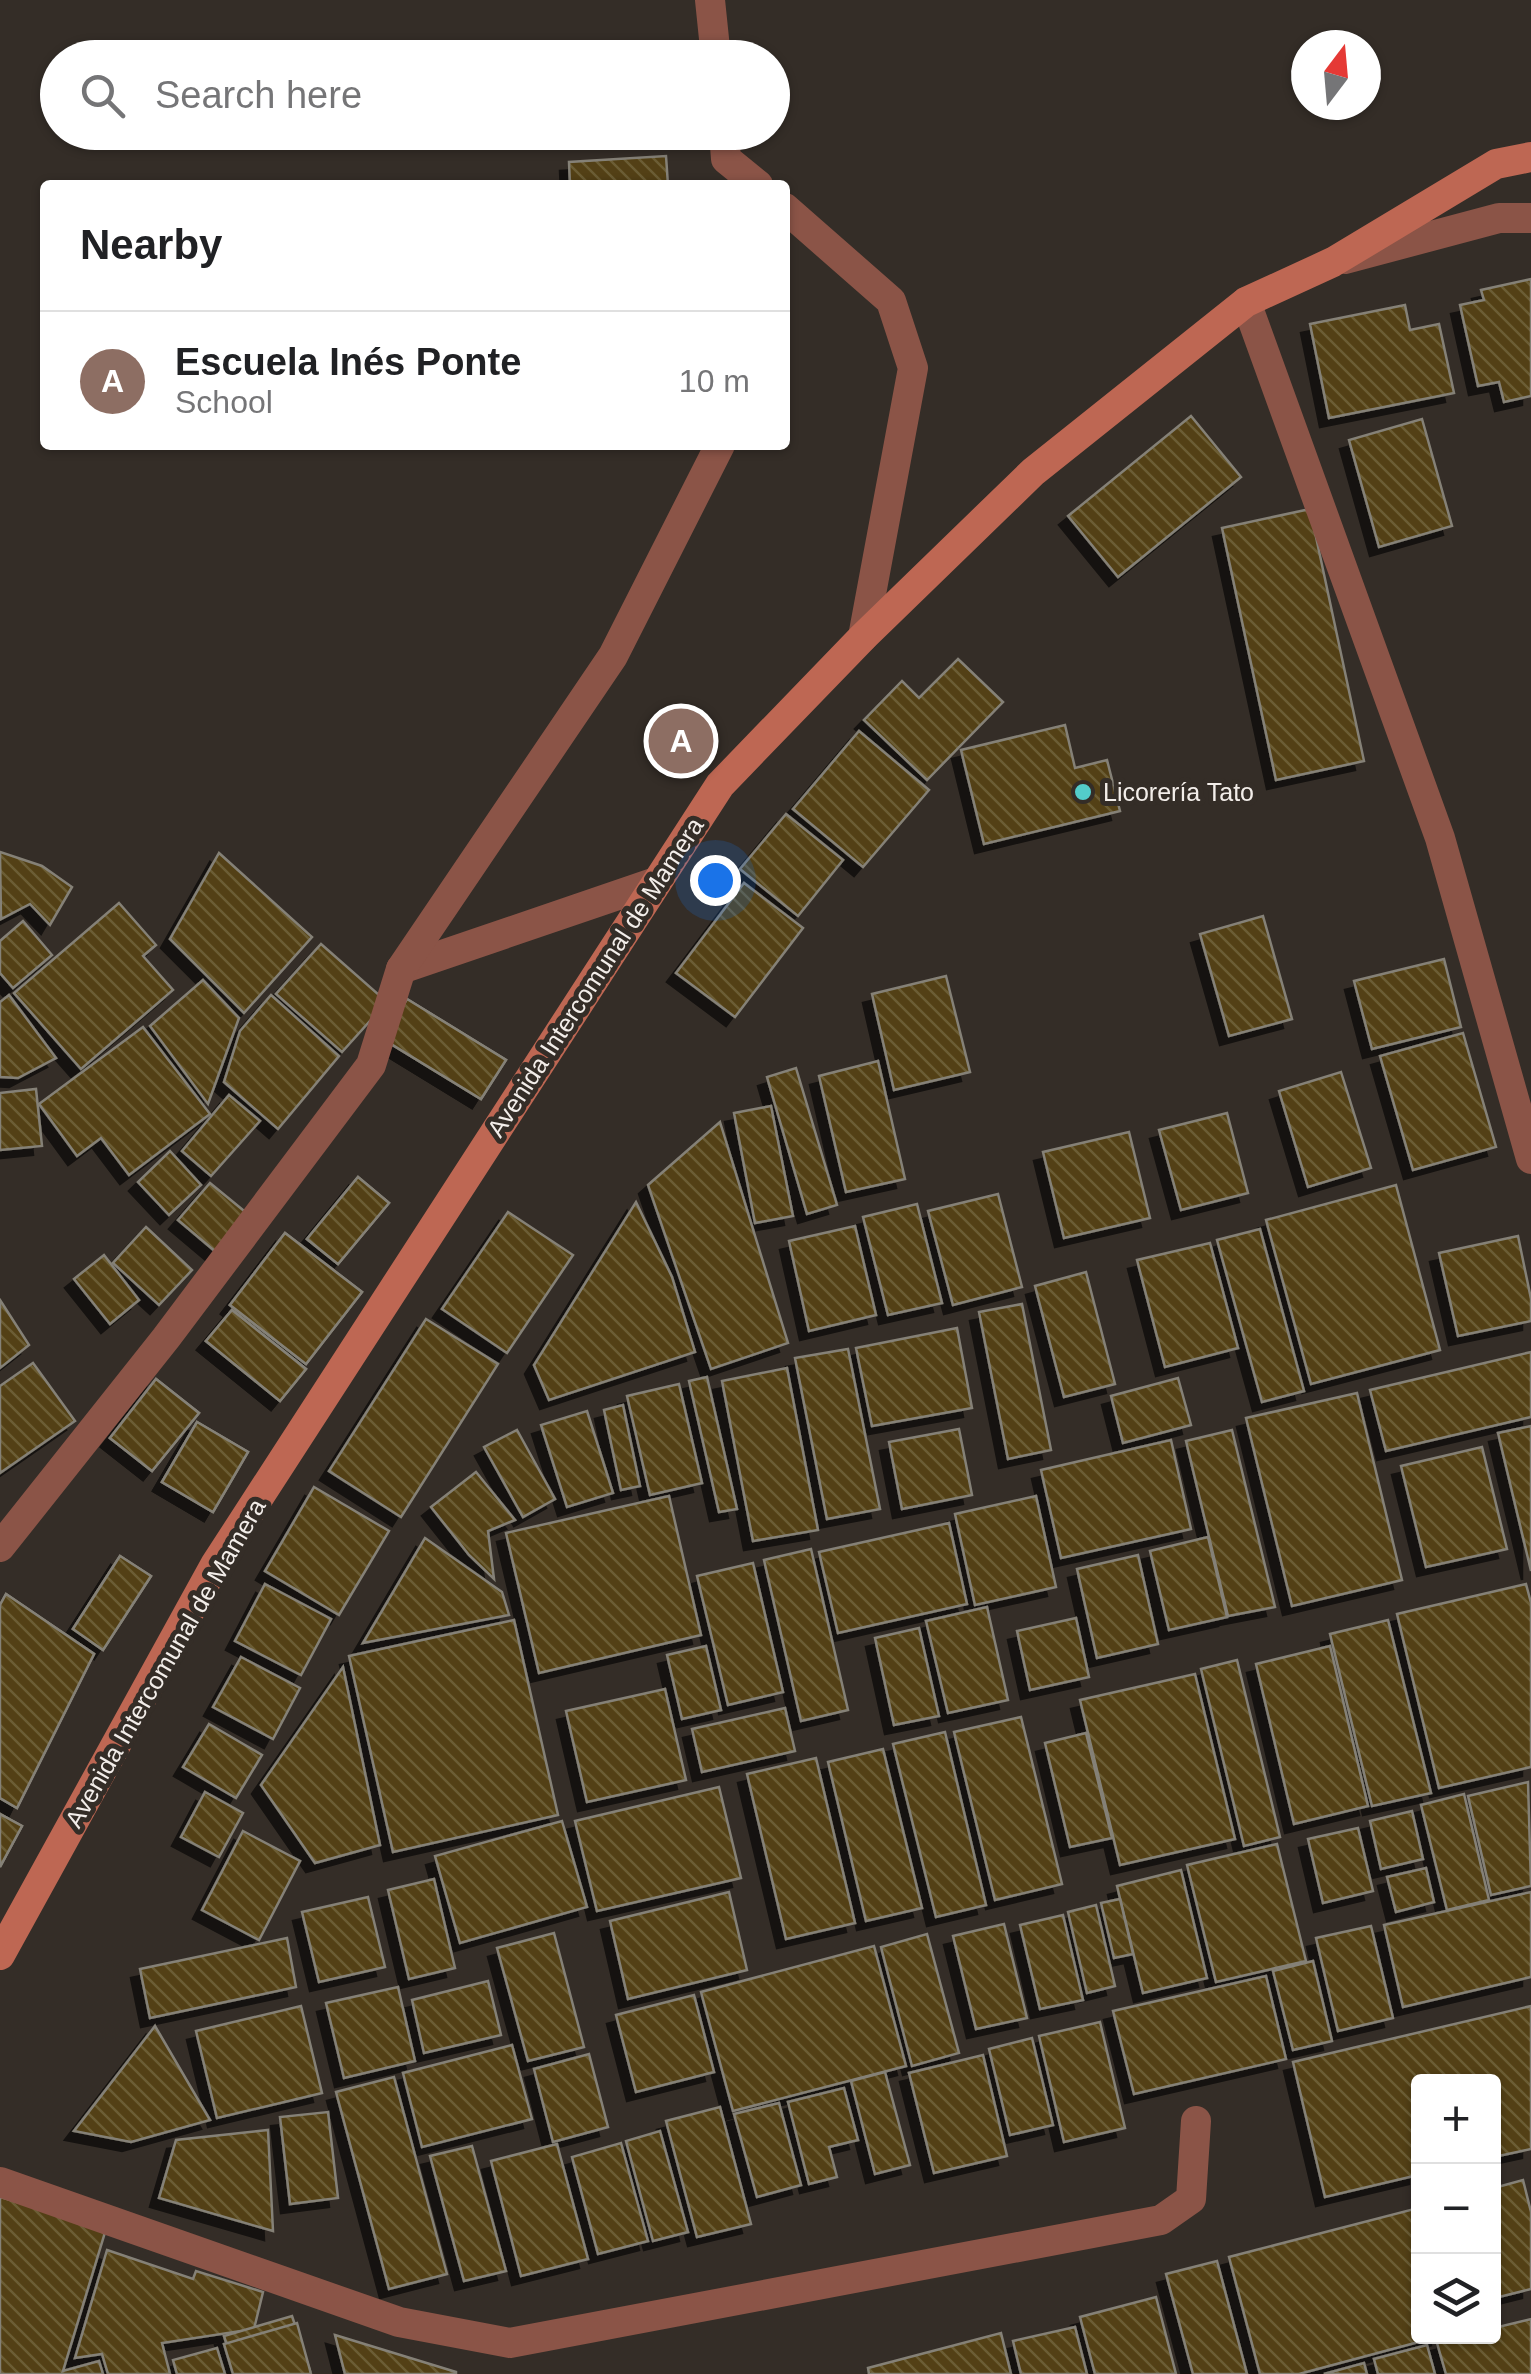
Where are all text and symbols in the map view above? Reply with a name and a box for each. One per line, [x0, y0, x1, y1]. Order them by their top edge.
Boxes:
north arrow [1291, 30, 1381, 120]
search box [40, 40, 790, 150]
icon: search [75, 68, 130, 123]
text: Search here [155, 74, 362, 116]
text: Nearby [80, 221, 222, 268]
text: Escuela Inés Ponte [175, 341, 521, 383]
text: A [101, 363, 124, 399]
text: 10 m [679, 363, 750, 399]
text: School [175, 384, 273, 420]
pin: A [648, 704, 714, 778]
place label: Licorería Tato [1103, 778, 1254, 806]
marker: Licorería Tato [1072, 781, 1094, 803]
street label: Avenida Intercomunal de Mamera [481, 812, 709, 1142]
your location [690, 855, 741, 906]
street label: Avenida Intercomunal de Mamera [59, 1494, 271, 1832]
map controls [1411, 2074, 1501, 2344]
button: + [1411, 2074, 1501, 2164]
button: − [1411, 2164, 1501, 2254]
button: layers [1411, 2254, 1501, 2344]

